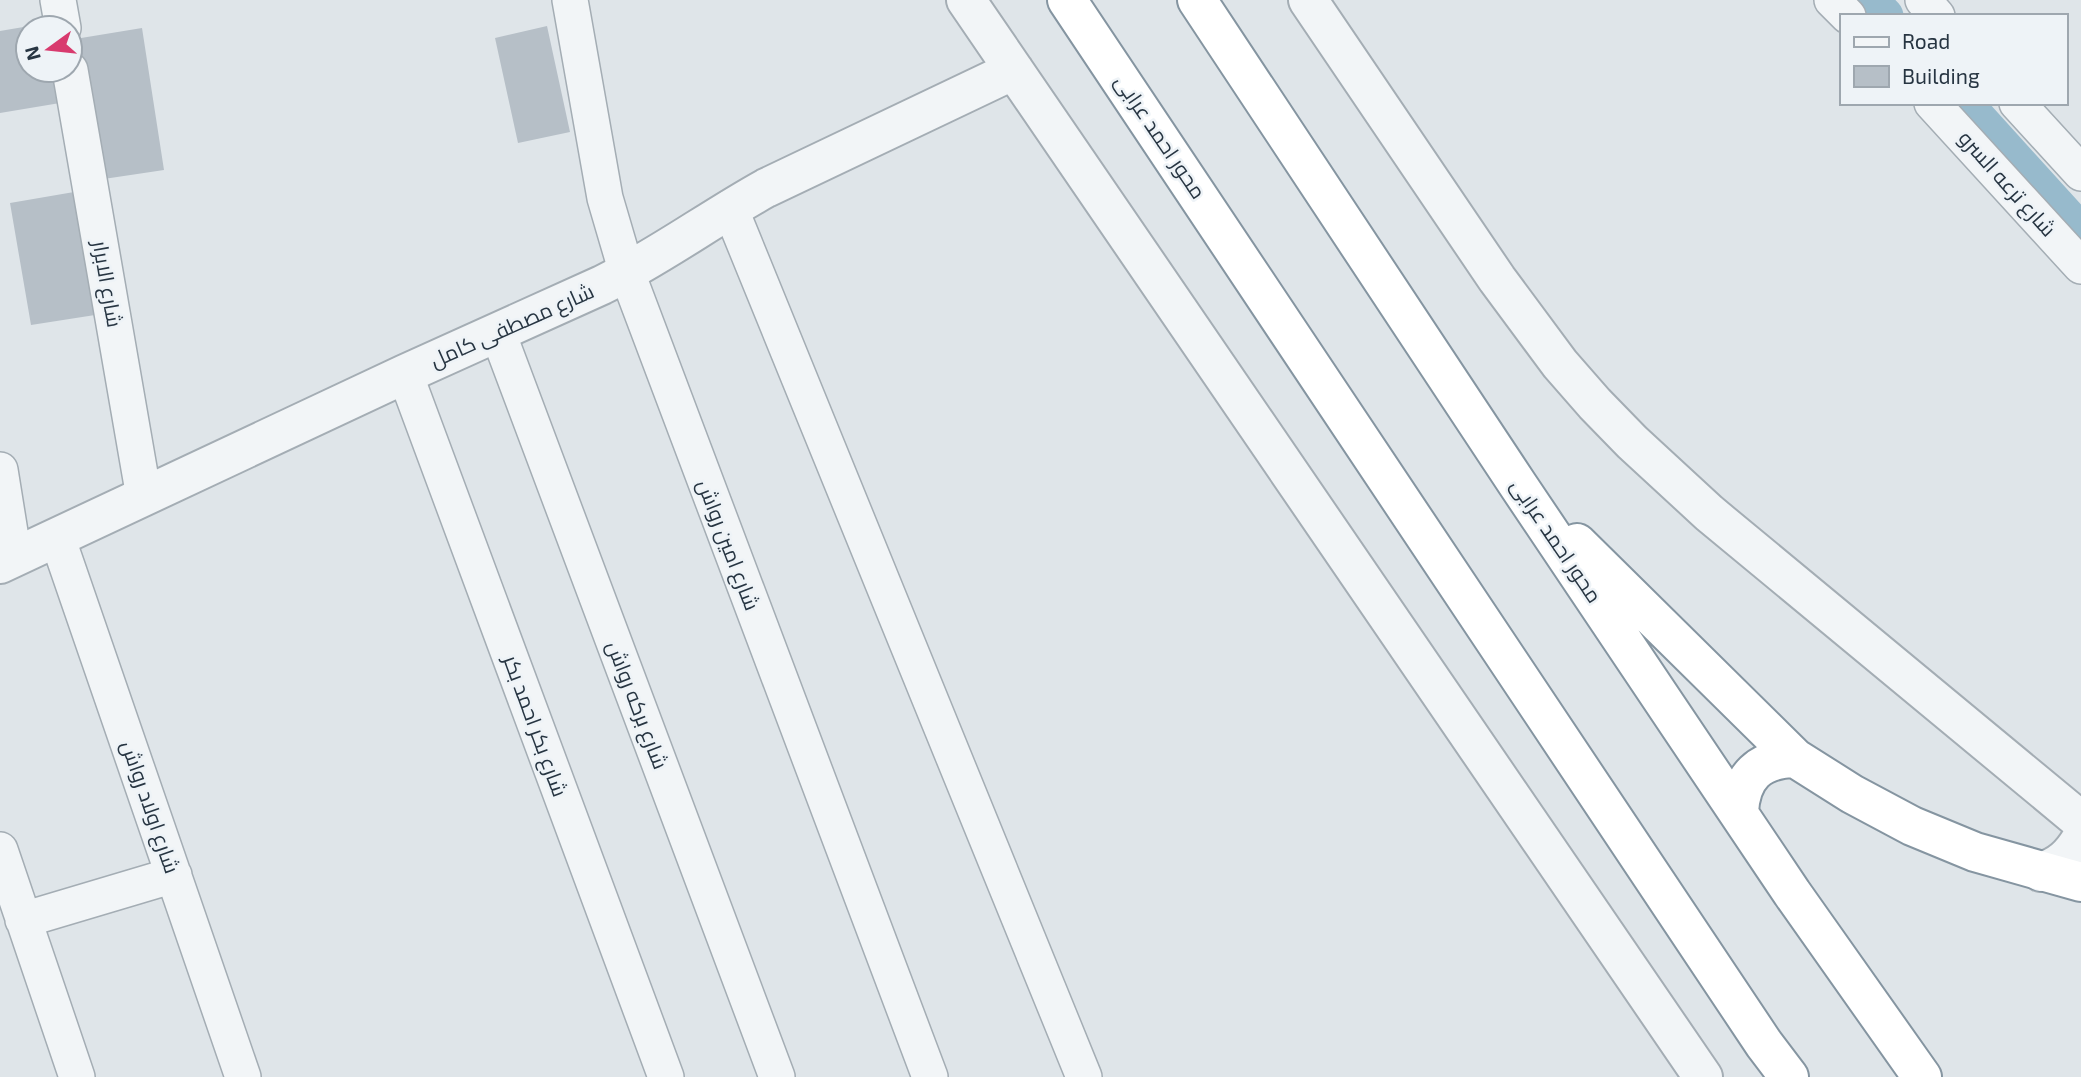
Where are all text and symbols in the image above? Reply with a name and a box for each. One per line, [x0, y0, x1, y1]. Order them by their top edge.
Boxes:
north arrow [14, 14, 84, 84]
legend [1840, 14, 2067, 105]
text: Road [1902, 28, 1950, 53]
text: N [19, 44, 45, 63]
text: Building [1902, 63, 1980, 88]
street label: محور احمد عرابى [1109, 69, 1212, 204]
street label: شارع ترعه السرو [1952, 125, 2062, 243]
street label: شارع الابرار [85, 237, 128, 330]
street label: شارع مصطفى كامل [426, 277, 598, 375]
street label: محور احمد عرابى [1505, 473, 1608, 608]
street label: شارع امين رواش [690, 476, 766, 614]
street label: شارع بركه رواش [600, 637, 674, 773]
street label: شارع بكر احمد بكر [496, 650, 574, 801]
street label: شارع اولاد رواش [114, 737, 186, 877]

